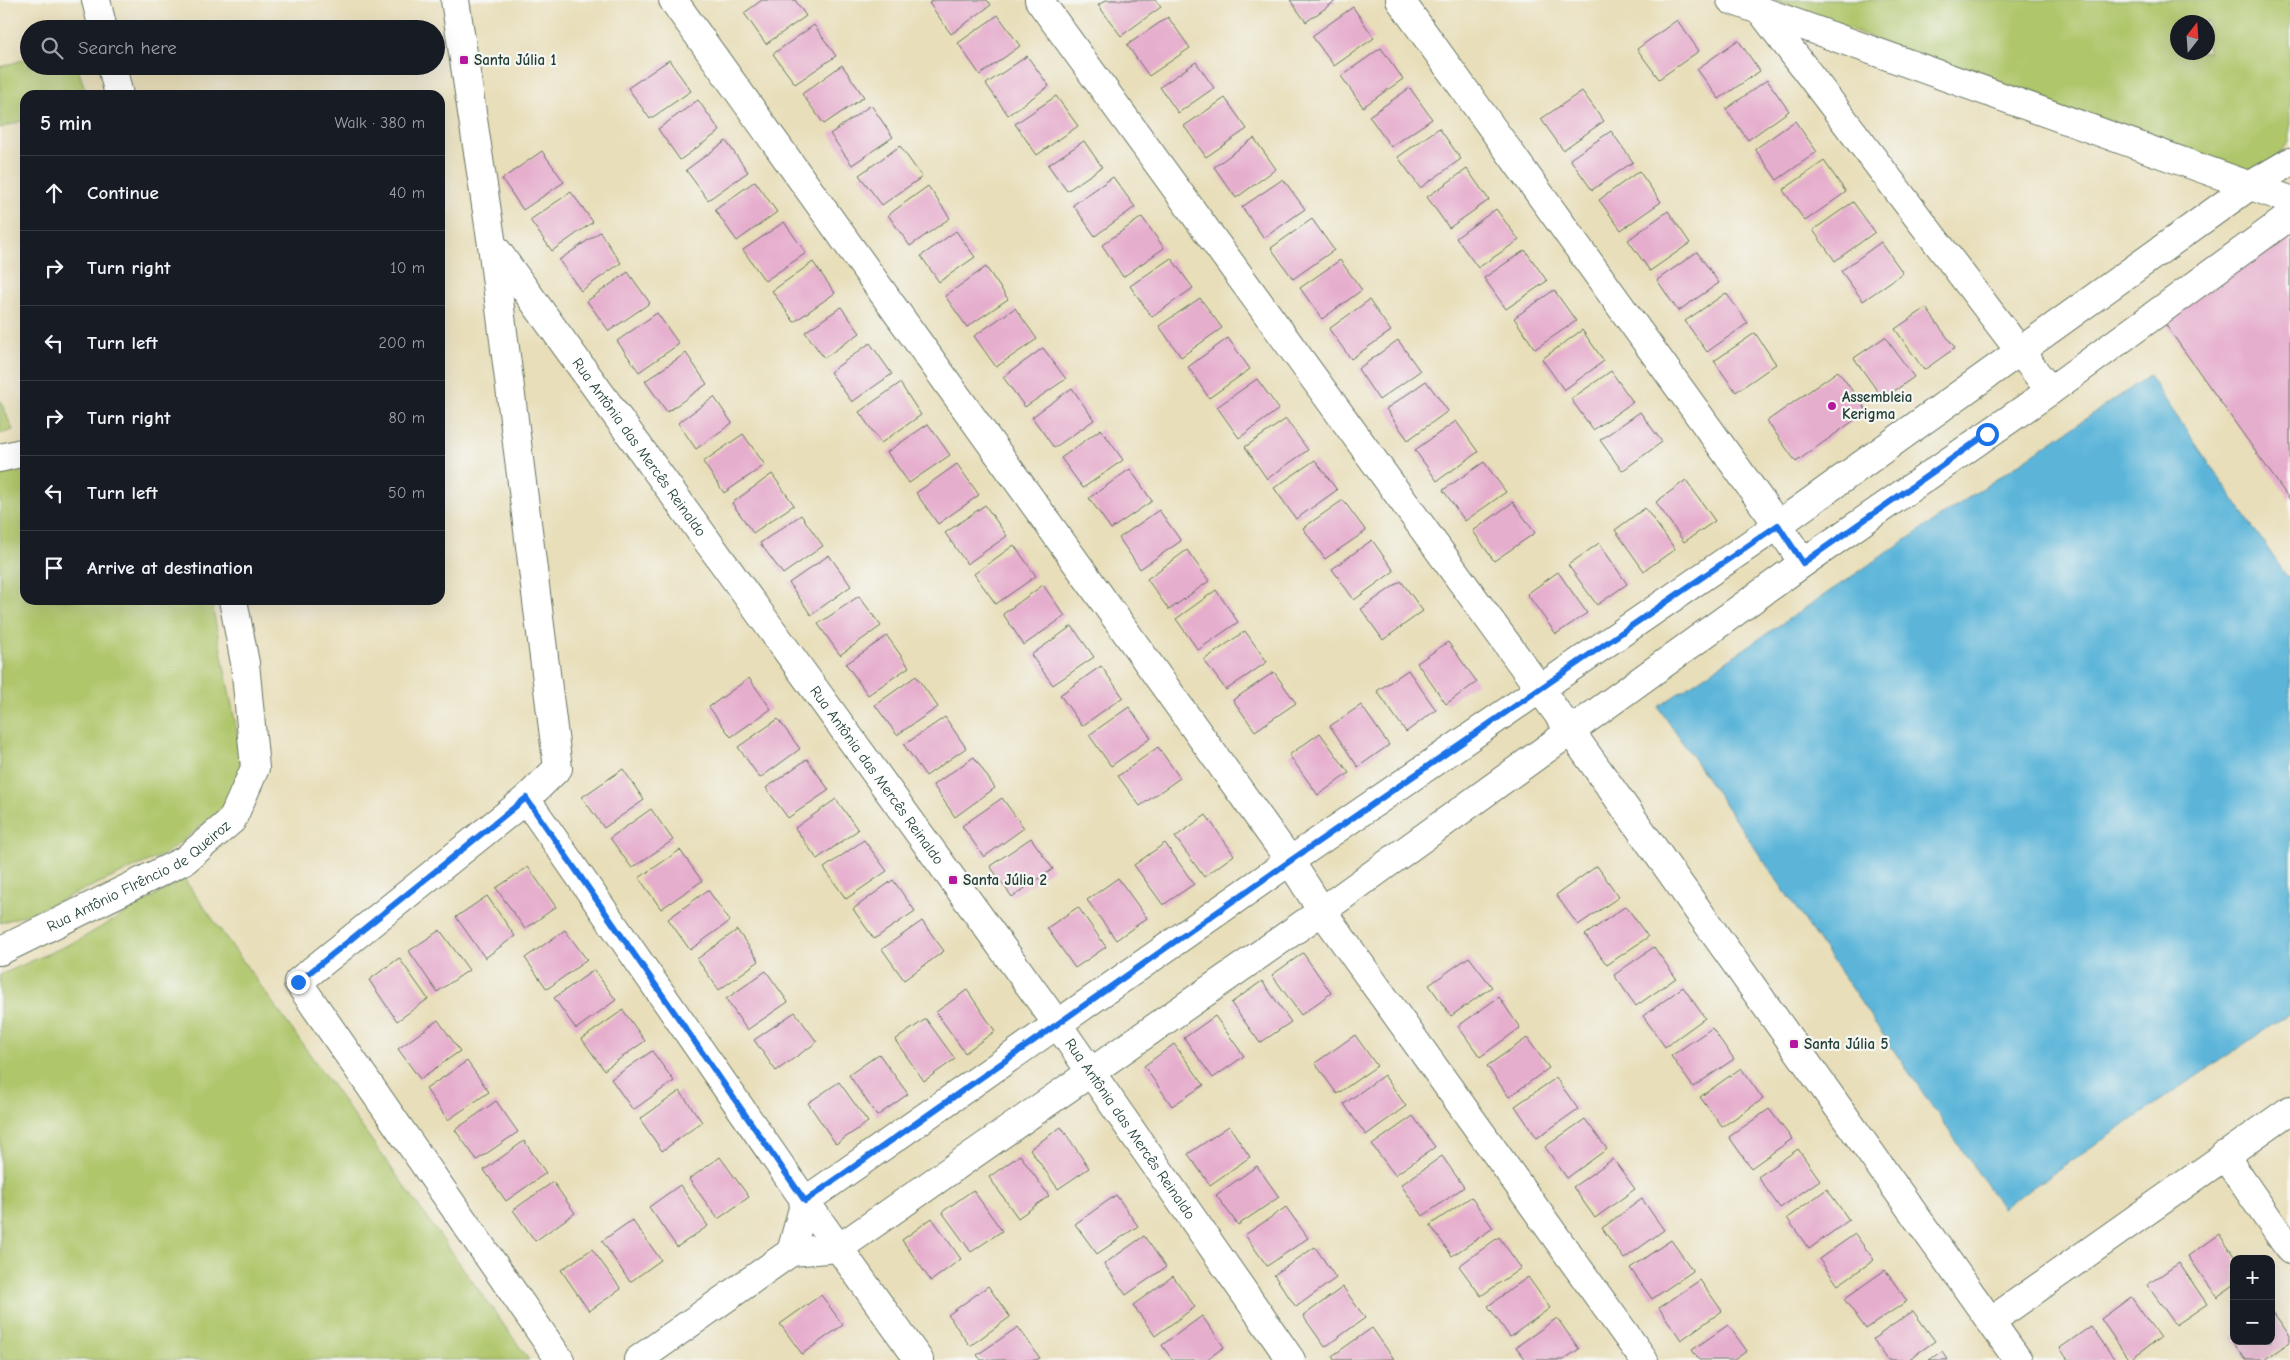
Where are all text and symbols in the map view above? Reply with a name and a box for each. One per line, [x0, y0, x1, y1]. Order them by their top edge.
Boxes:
north arrow [2170, 15, 2215, 60]
search box [20, 20, 445, 75]
icon: search [38, 34, 66, 62]
text: Search here [78, 37, 177, 59]
place label: Santa Júlia 1 [474, 51, 556, 69]
marker: Santa Júlia 1 [458, 54, 470, 66]
text: 5 min [40, 111, 92, 135]
text: Walk · 380 m [335, 114, 425, 132]
icon: ahead [40, 179, 68, 207]
text: Continue [87, 182, 159, 204]
text: 40 m [389, 184, 425, 202]
icon: right [40, 254, 68, 282]
text: Turn right [87, 257, 171, 279]
text: 10 m [390, 259, 425, 277]
icon: left [40, 329, 68, 357]
text: Turn left [87, 332, 158, 354]
text: 200 m [379, 334, 425, 352]
street label: Rua Antônia das Mercês Reinaldo [569, 354, 710, 540]
place label: Assembleia Kerigma [1842, 388, 1912, 423]
marker: Assembleia Kerigma [1826, 400, 1838, 412]
icon: right [40, 404, 68, 432]
text: Turn right [87, 407, 171, 429]
text: 80 m [388, 409, 425, 427]
route start [1976, 423, 1999, 446]
icon: left [40, 479, 68, 507]
text: Turn left [87, 482, 158, 504]
text: 50 m [388, 484, 425, 502]
icon: arrive [40, 554, 68, 582]
text: Arrive at destination [87, 557, 253, 579]
street label: Rua Antônia das Mercês Reinaldo [806, 682, 948, 868]
street label: Rua Antônio Flrêncio de Queiroz [44, 816, 234, 935]
place label: Santa Júlia 2 [963, 871, 1047, 889]
marker: Santa Júlia 2 [947, 874, 959, 886]
route end [287, 971, 310, 994]
street label: Rua Antônia das Mercês Reinaldo [1061, 1035, 1199, 1223]
place label: Santa Júlia 5 [1804, 1035, 1888, 1053]
marker: Santa Júlia 5 [1788, 1038, 1800, 1050]
map controls [2230, 1255, 2275, 1345]
button: + [2230, 1255, 2275, 1300]
button: − [2230, 1300, 2275, 1345]

